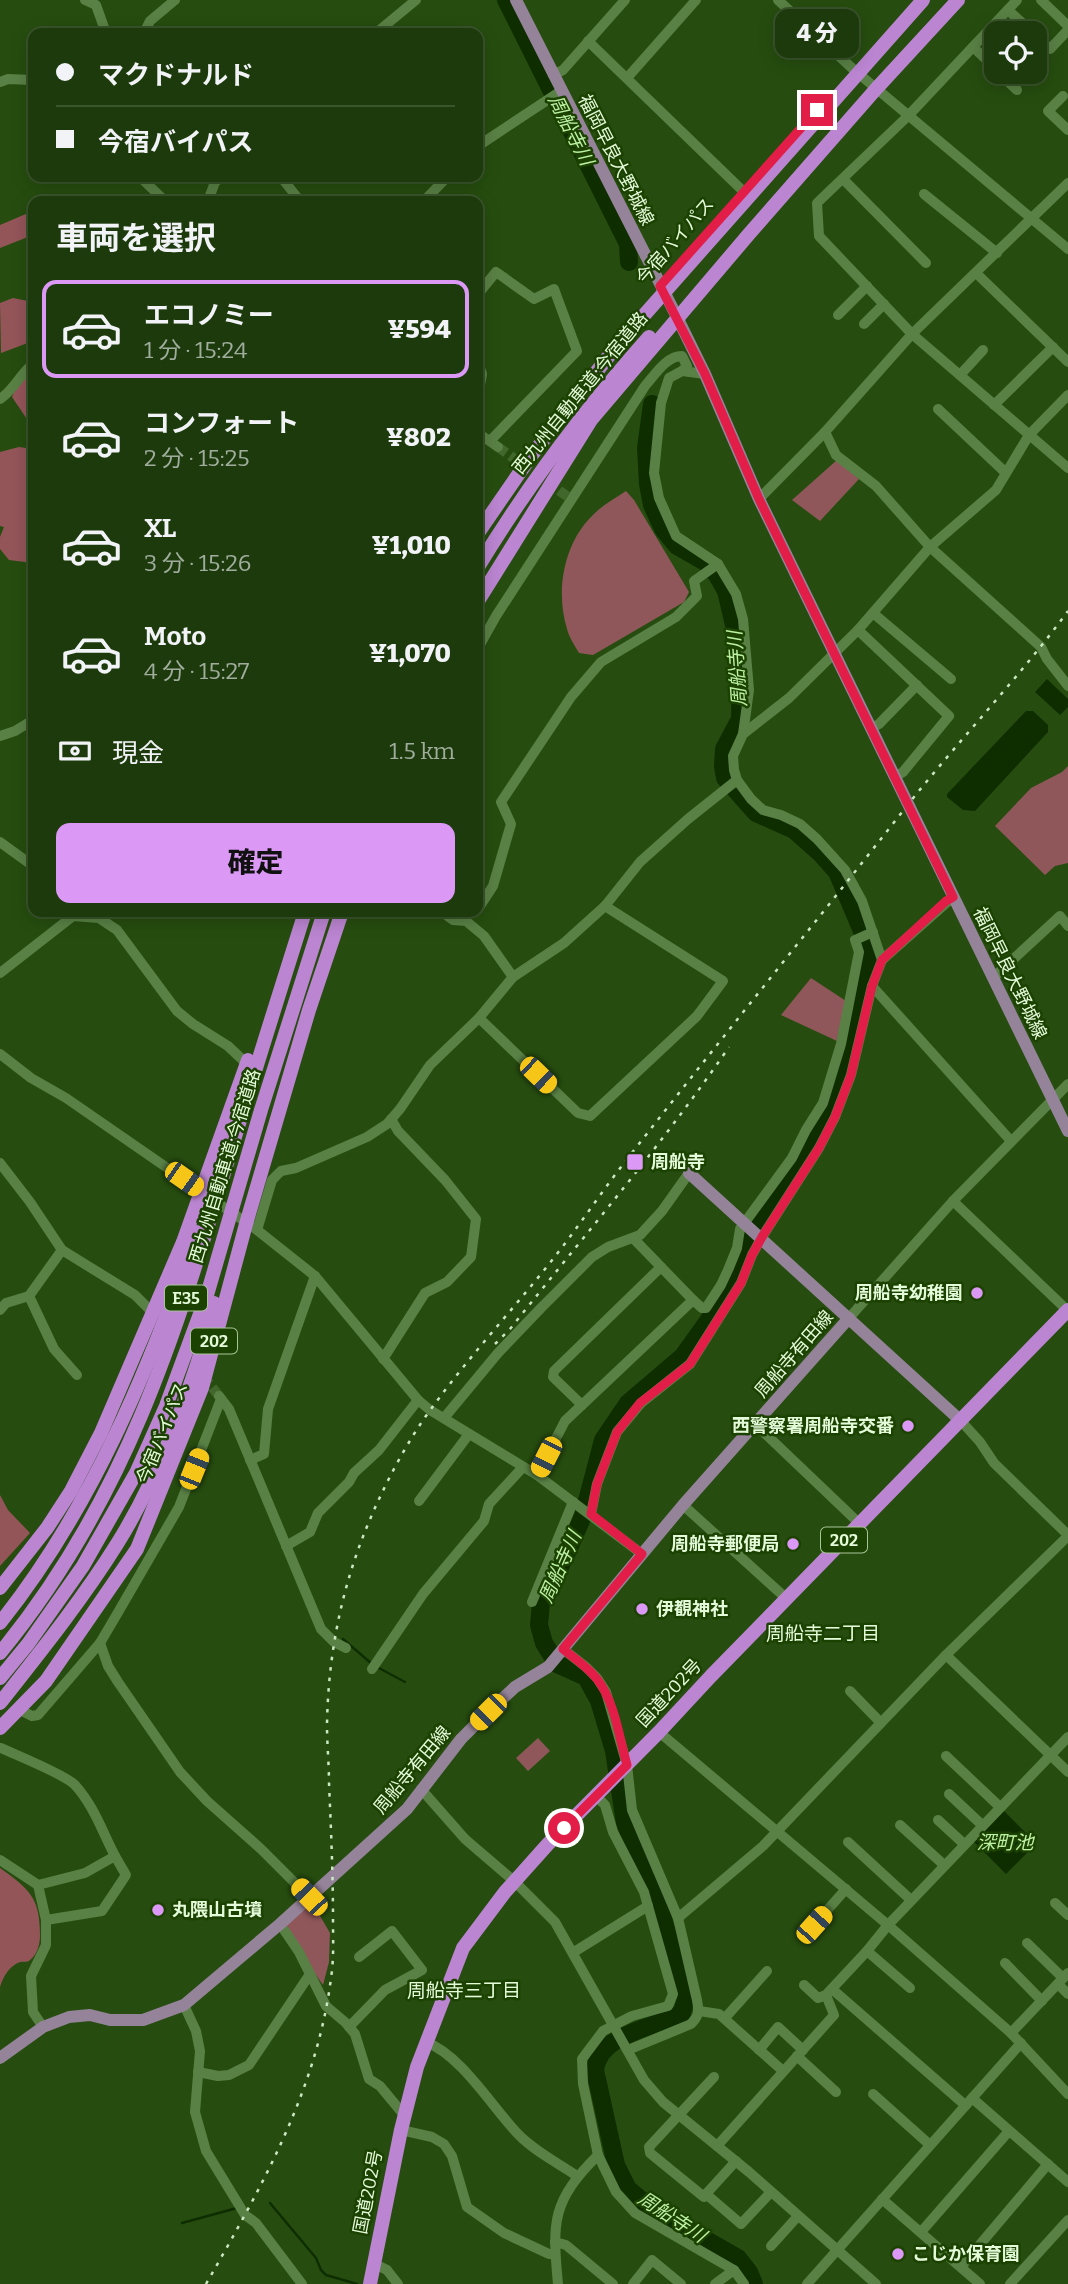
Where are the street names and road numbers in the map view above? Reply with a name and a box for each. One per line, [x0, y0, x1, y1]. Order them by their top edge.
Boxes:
street label: 福岡早良大野城線 [574, 91, 658, 229]
street label: 今宿バイパス [631, 193, 719, 289]
street label: 西九州自動車道;今宿道路 [508, 308, 652, 478]
street label: 福岡早良大野城線 [969, 903, 1051, 1043]
street label: 西九州自動車道;今宿道路 [185, 1066, 265, 1266]
road number: E35 [165, 1286, 207, 1310]
street label: 周船寺有田線 [750, 1306, 838, 1402]
road number: 202 [191, 1329, 237, 1354]
street label: 今宿バイパス [132, 1379, 192, 1487]
road number: 202 [821, 1528, 867, 1552]
street label: 国道202号 [632, 1654, 706, 1732]
street label: 周船寺有田線 [369, 1722, 455, 1818]
street label: 国道202号 [349, 2148, 387, 2236]

